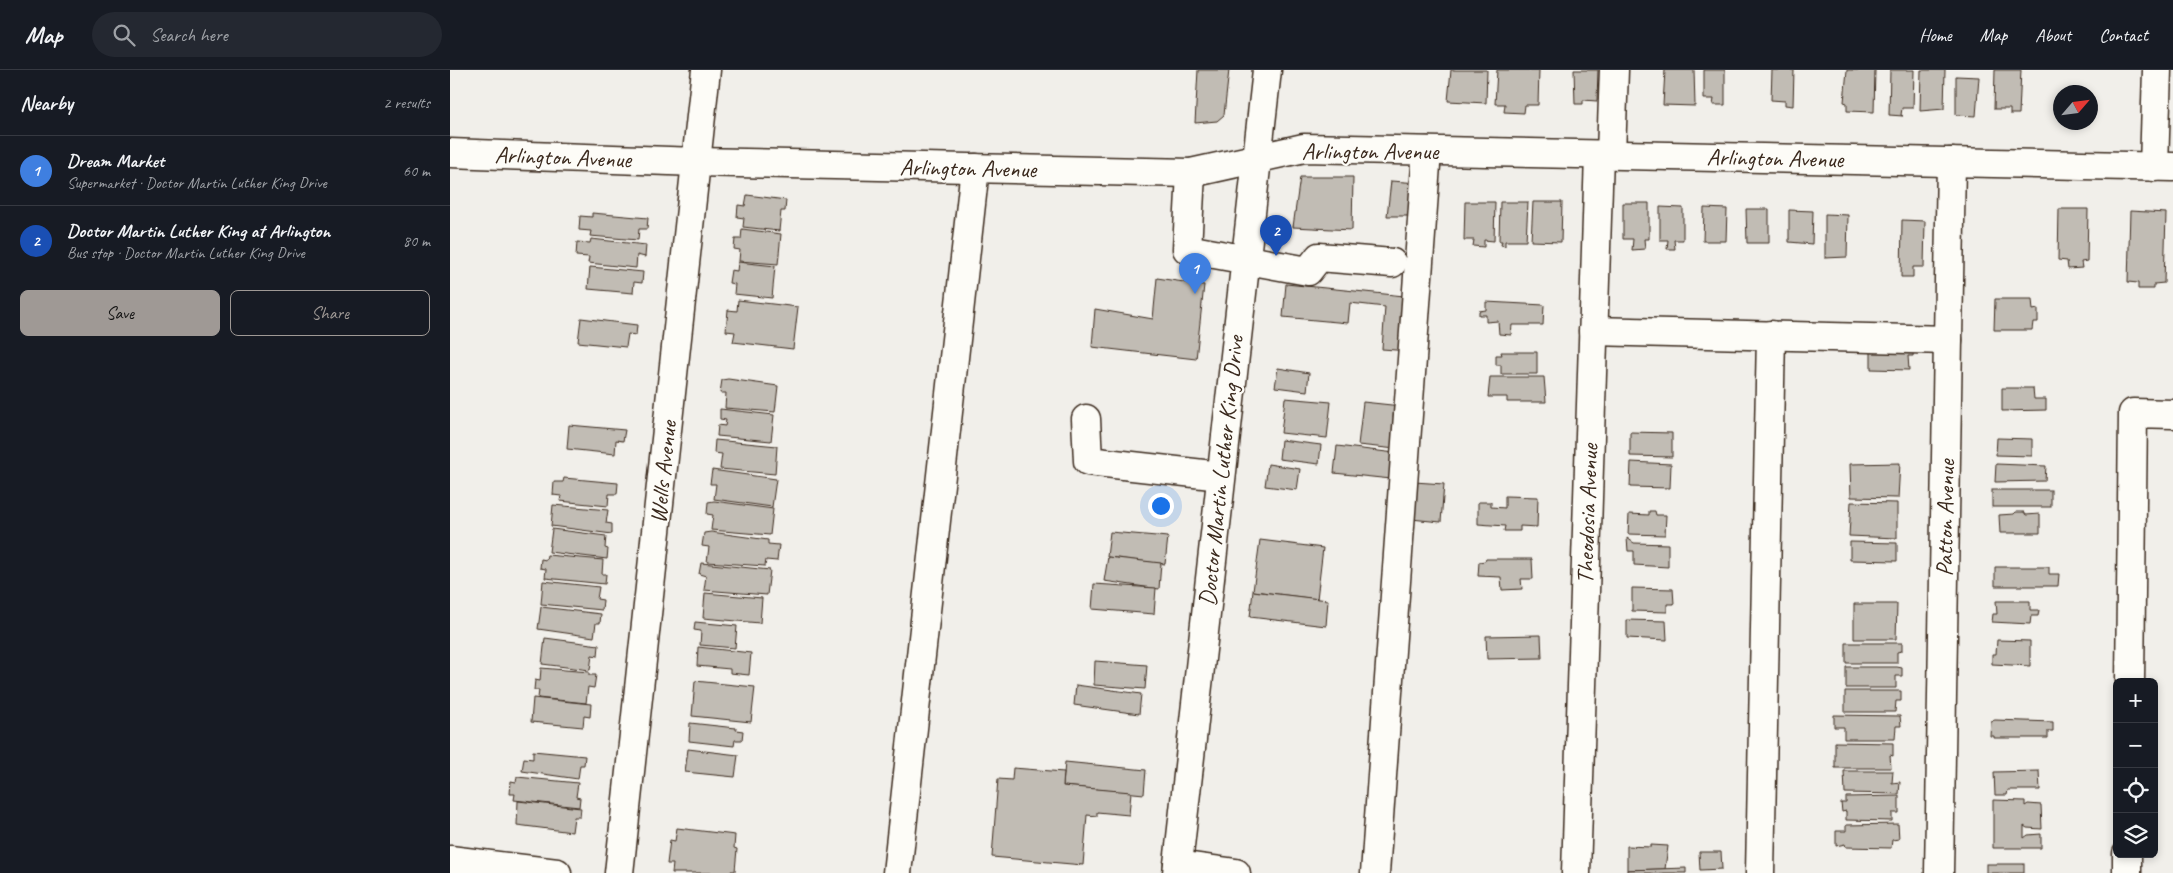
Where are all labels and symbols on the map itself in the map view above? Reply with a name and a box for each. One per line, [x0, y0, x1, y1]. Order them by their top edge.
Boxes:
north arrow [2053, 85, 2098, 130]
street label: Arlington Avenue [1302, 136, 1440, 166]
street label: Arlington Avenue [494, 140, 634, 174]
street label: Arlington Avenue [1706, 142, 1846, 174]
street label: Arlington Avenue [899, 152, 1039, 184]
pin: 2 [1260, 215, 1292, 256]
pin: 1 [1179, 253, 1211, 294]
street label: Doctor Martin Luther King Drive [1192, 332, 1250, 608]
street label: Wells Avenue [643, 417, 684, 525]
street label: Theodosia Avenue [1570, 441, 1605, 585]
street label: Patton Avenue [1929, 457, 1961, 577]
your location [1148, 493, 1174, 519]

